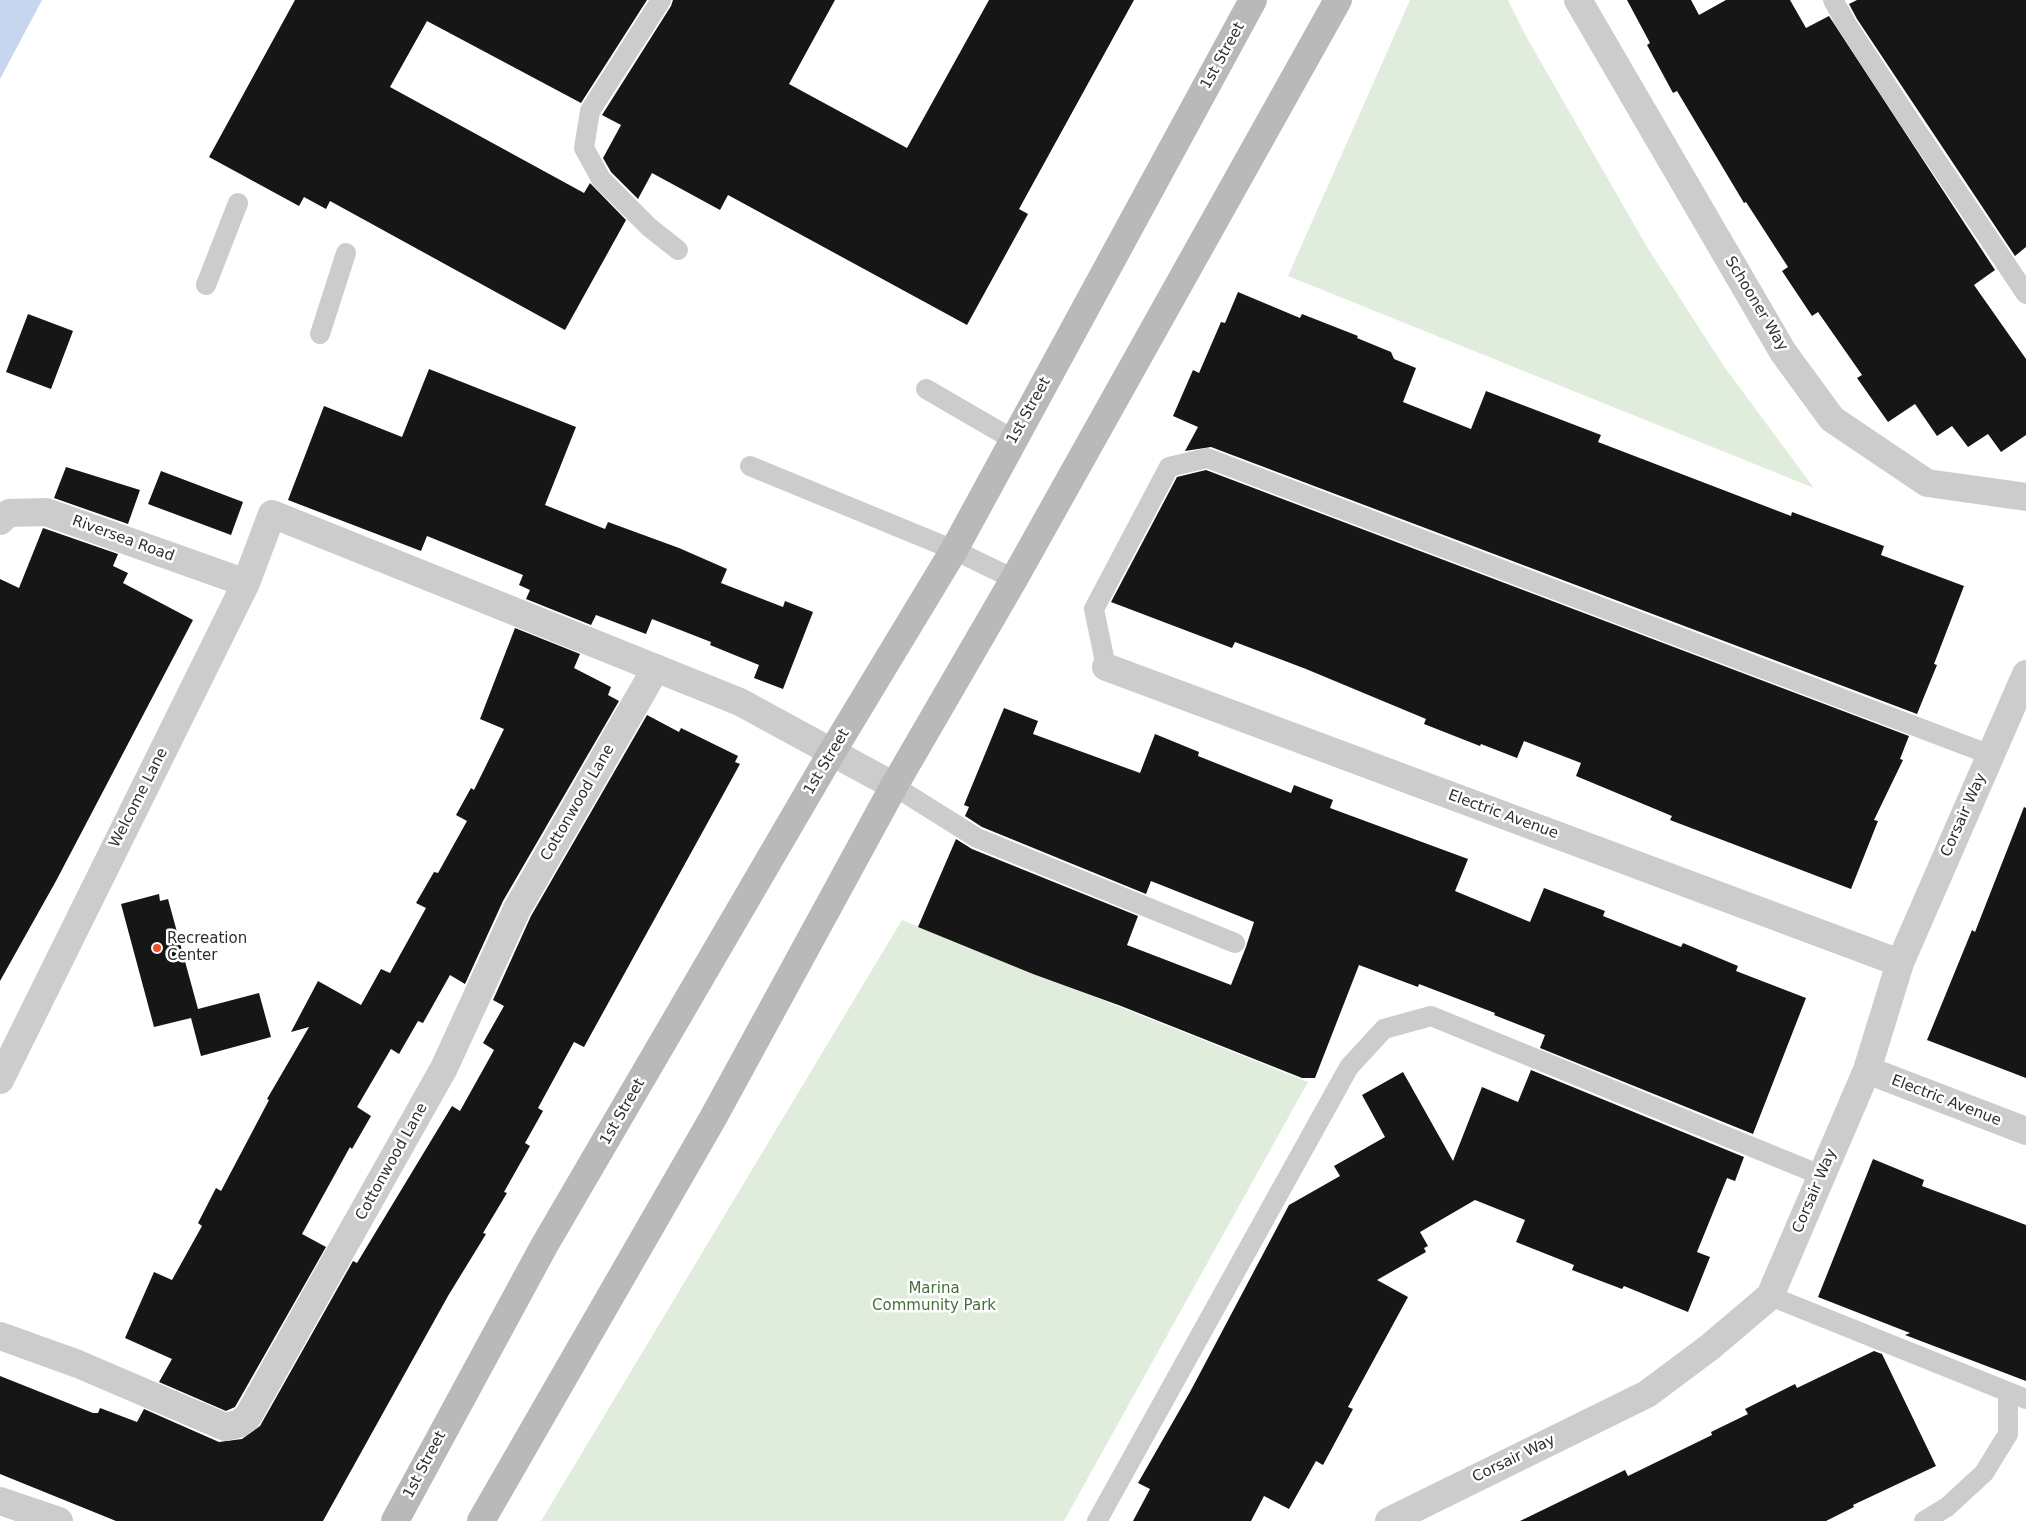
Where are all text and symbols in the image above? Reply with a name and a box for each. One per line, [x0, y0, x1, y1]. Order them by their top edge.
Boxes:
street label: 1st Street [1197, 19, 1249, 93]
street label: Schooner Way [1721, 253, 1791, 355]
street label: 1st Street [1003, 374, 1055, 448]
street label: Riversea Road [69, 512, 177, 566]
street label: 1st Street [800, 726, 854, 798]
street label: Cottonwood Lane [537, 742, 619, 864]
street label: Welcome Lane [106, 745, 172, 851]
street label: Corsair Way [1938, 770, 1990, 860]
street label: Electric Avenue [1445, 787, 1561, 843]
place label: Recreation Center [167, 930, 247, 965]
marker: Recreation Center [151, 942, 163, 954]
street label: Electric Avenue [1889, 1072, 2003, 1130]
street label: 1st Street [597, 1076, 649, 1148]
street label: Cottonwood Lane [352, 1100, 432, 1224]
street label: Corsair Way [1789, 1146, 1841, 1236]
park label: Marina Community Park [872, 1280, 996, 1315]
street label: 1st Street [400, 1428, 450, 1502]
street label: Corsair Way [1470, 1431, 1558, 1487]

